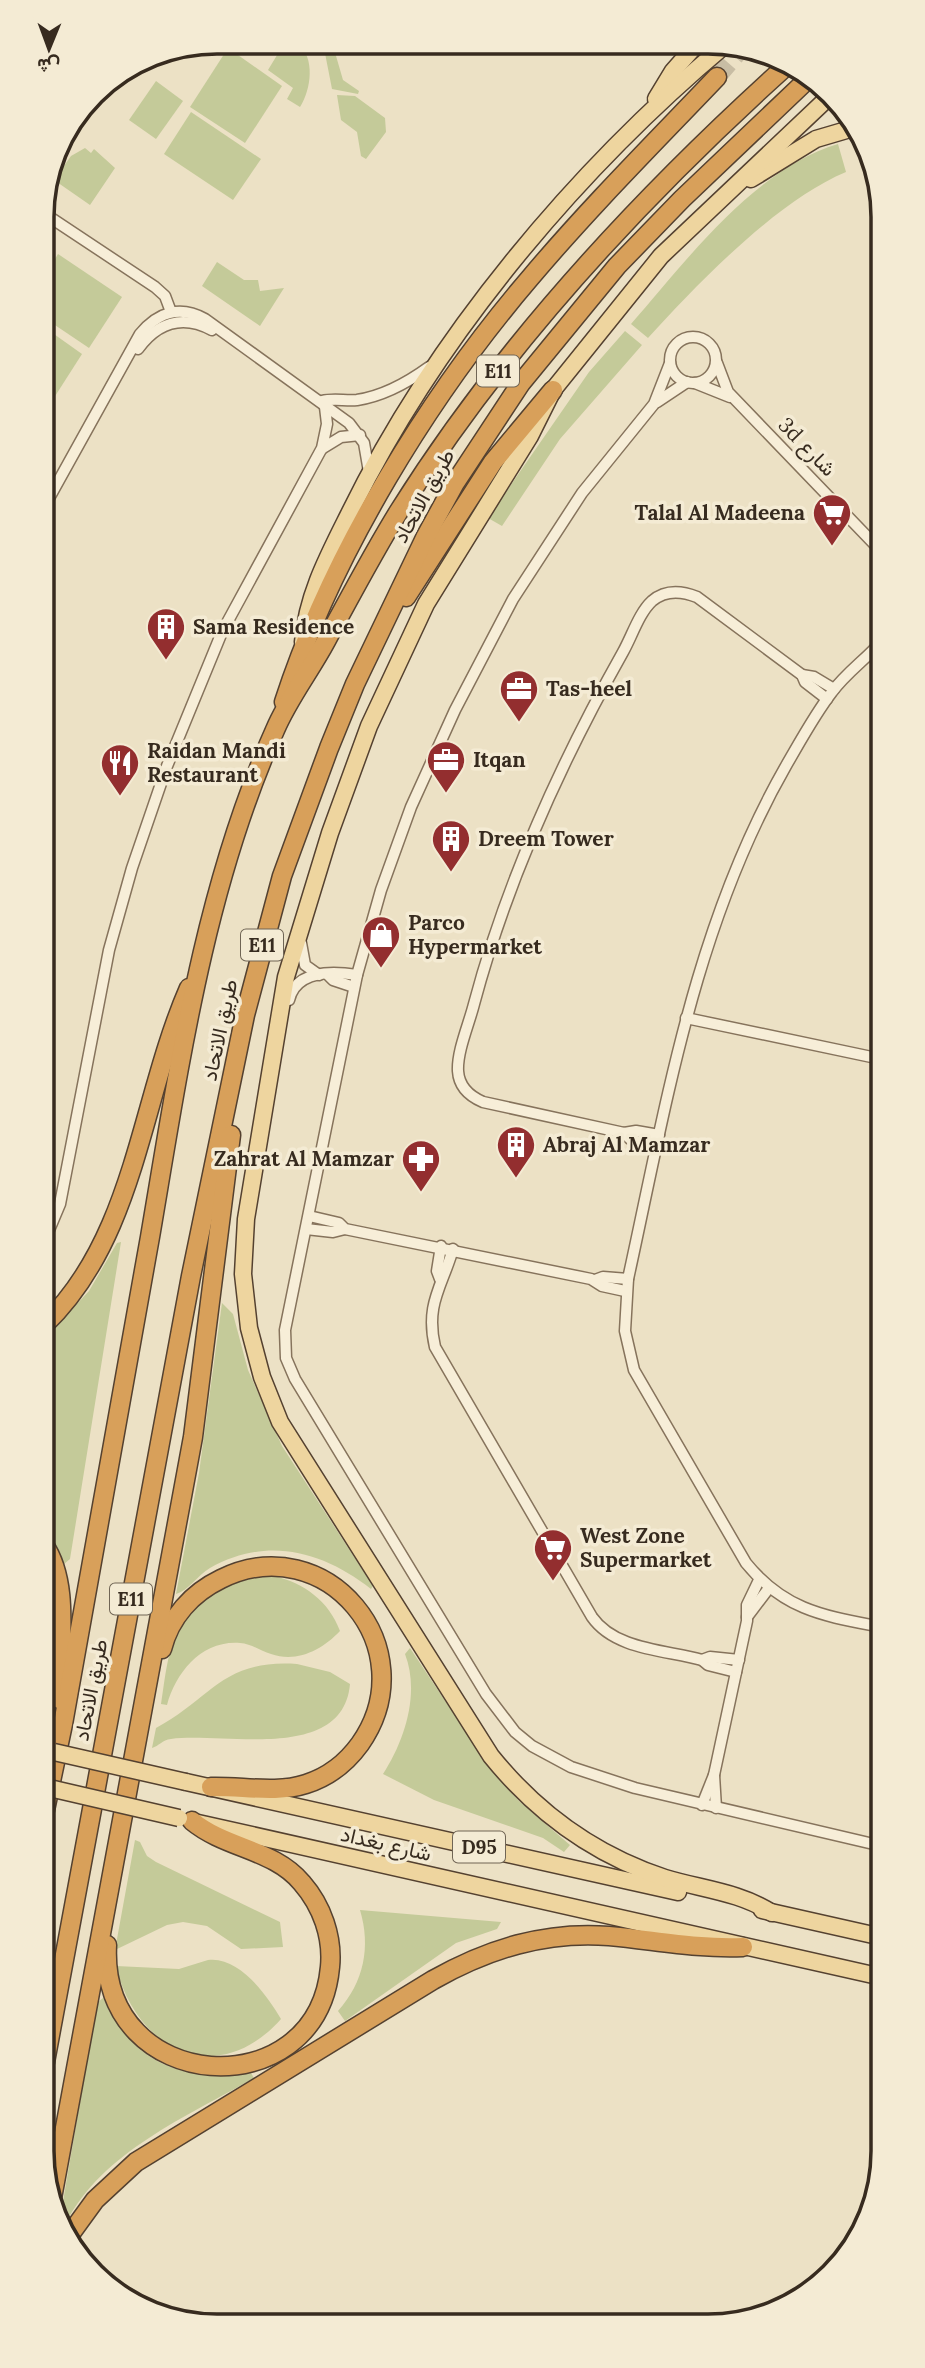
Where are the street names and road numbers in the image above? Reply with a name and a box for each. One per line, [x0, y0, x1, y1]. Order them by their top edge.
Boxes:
road number: E11 [477, 356, 519, 386]
street label: 3d شارع [772, 411, 842, 483]
street label: طريق الاتحاد [387, 444, 460, 547]
road number: E11 [241, 930, 283, 960]
street label: طريق الاتحاد [196, 977, 243, 1083]
road number: E11 [110, 1583, 152, 1614]
street label: طريق الاتحاد [67, 1637, 114, 1743]
street label: شارع بغداد [338, 1820, 434, 1868]
road number: D95 [453, 1831, 505, 1862]

